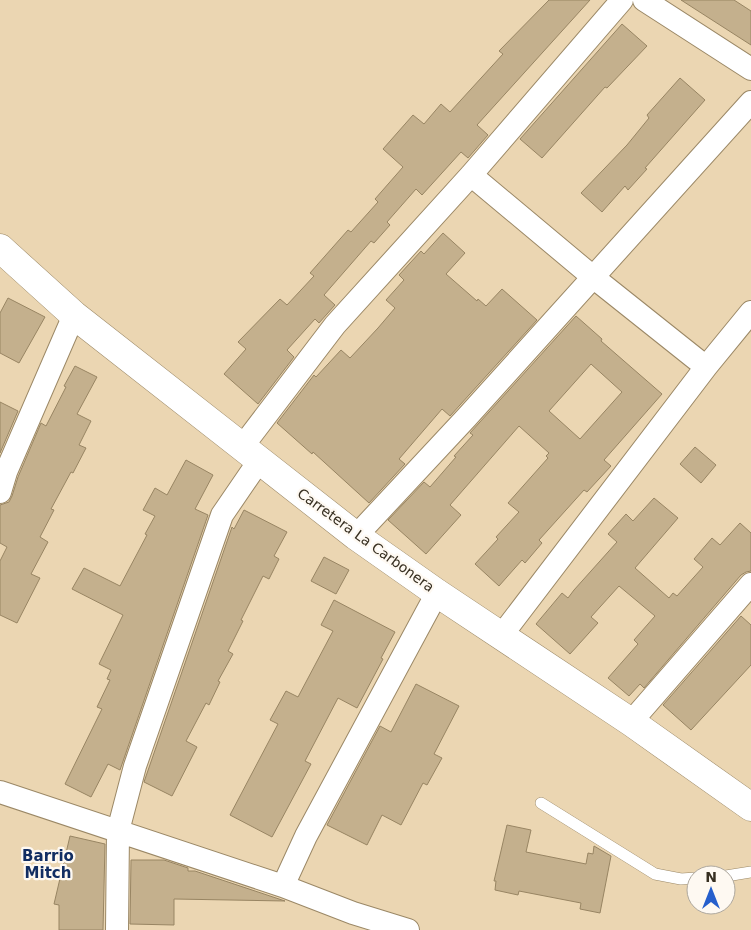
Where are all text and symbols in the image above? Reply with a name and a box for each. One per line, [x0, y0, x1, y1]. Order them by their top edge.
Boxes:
street label: Carretera La Carbonera [295, 485, 437, 595]
district label: Barrio Mitch [22, 847, 74, 882]
north arrow [686, 865, 736, 915]
text: N [705, 869, 717, 885]

